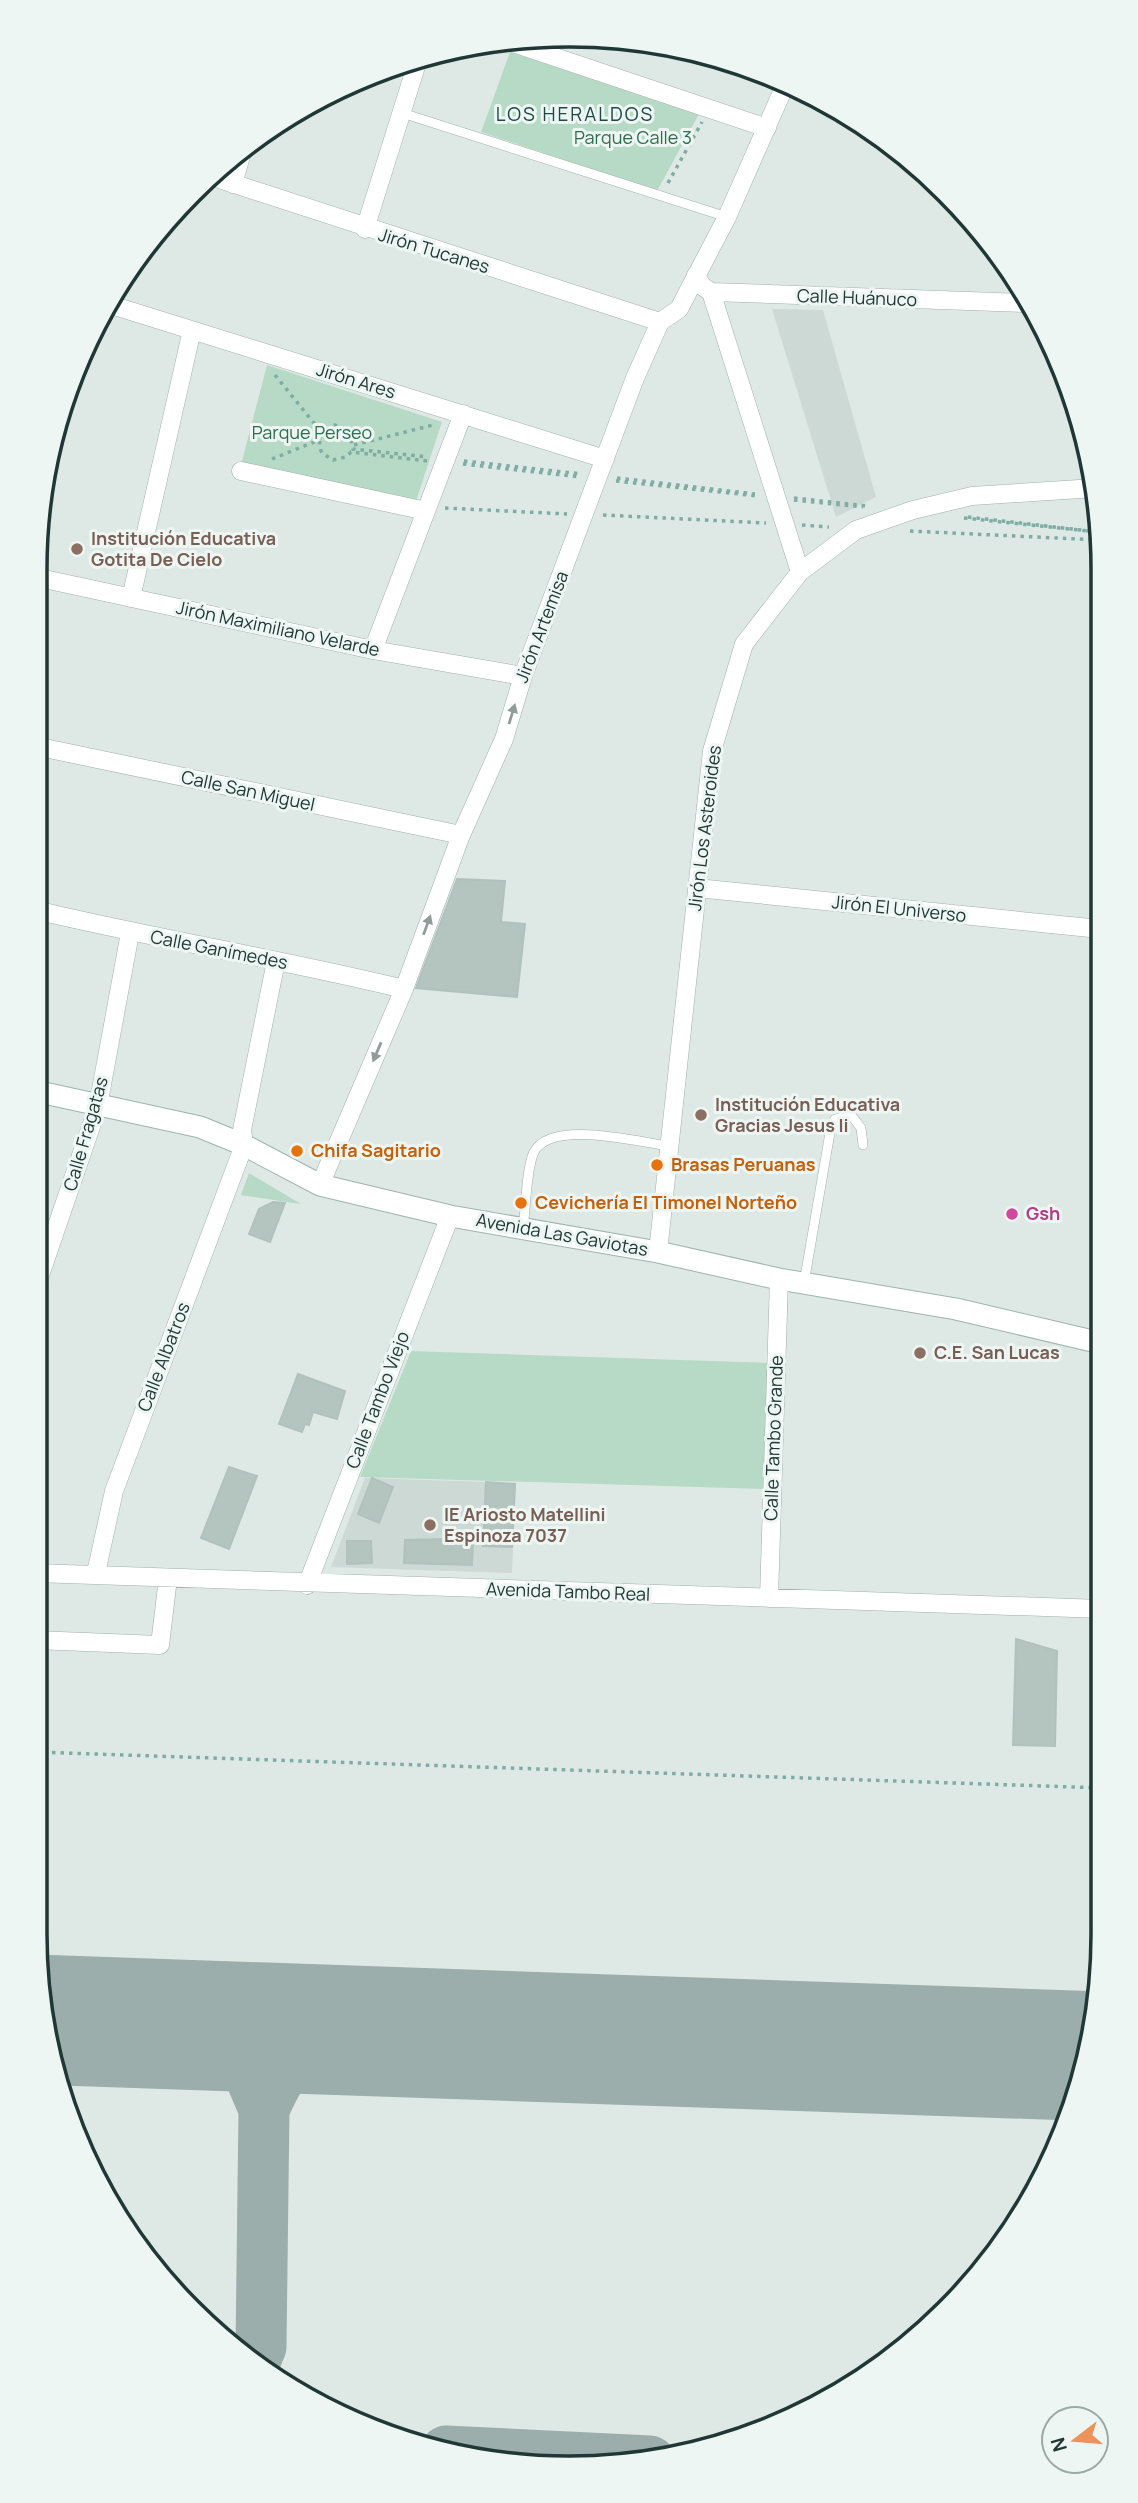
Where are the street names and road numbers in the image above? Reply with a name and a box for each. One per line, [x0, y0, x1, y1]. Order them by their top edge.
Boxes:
street label: Jirón Tucanes [376, 222, 493, 278]
street label: Calle Huánuco [797, 283, 917, 311]
street label: Jirón Ares [314, 357, 399, 403]
street label: Jirón Artemisa [509, 567, 573, 686]
street label: Jirón Maximiliano Velarde [174, 595, 382, 661]
street label: Jirón Los Asteroides [682, 744, 726, 912]
street label: Calle San Miguel [179, 764, 317, 816]
street label: Jirón El Universo [831, 889, 967, 927]
street label: Calle Ganímedes [149, 924, 290, 974]
street label: Calle Fragatas [57, 1074, 113, 1194]
street label: Avenida Las Gaviotas [474, 1207, 650, 1261]
street label: Calle Albatros [131, 1299, 195, 1415]
street label: Calle Tambo Viejo [340, 1327, 414, 1472]
street label: Calle Tambo Grande [758, 1355, 788, 1521]
street label: Avenida Tambo Real [485, 1576, 651, 1606]

